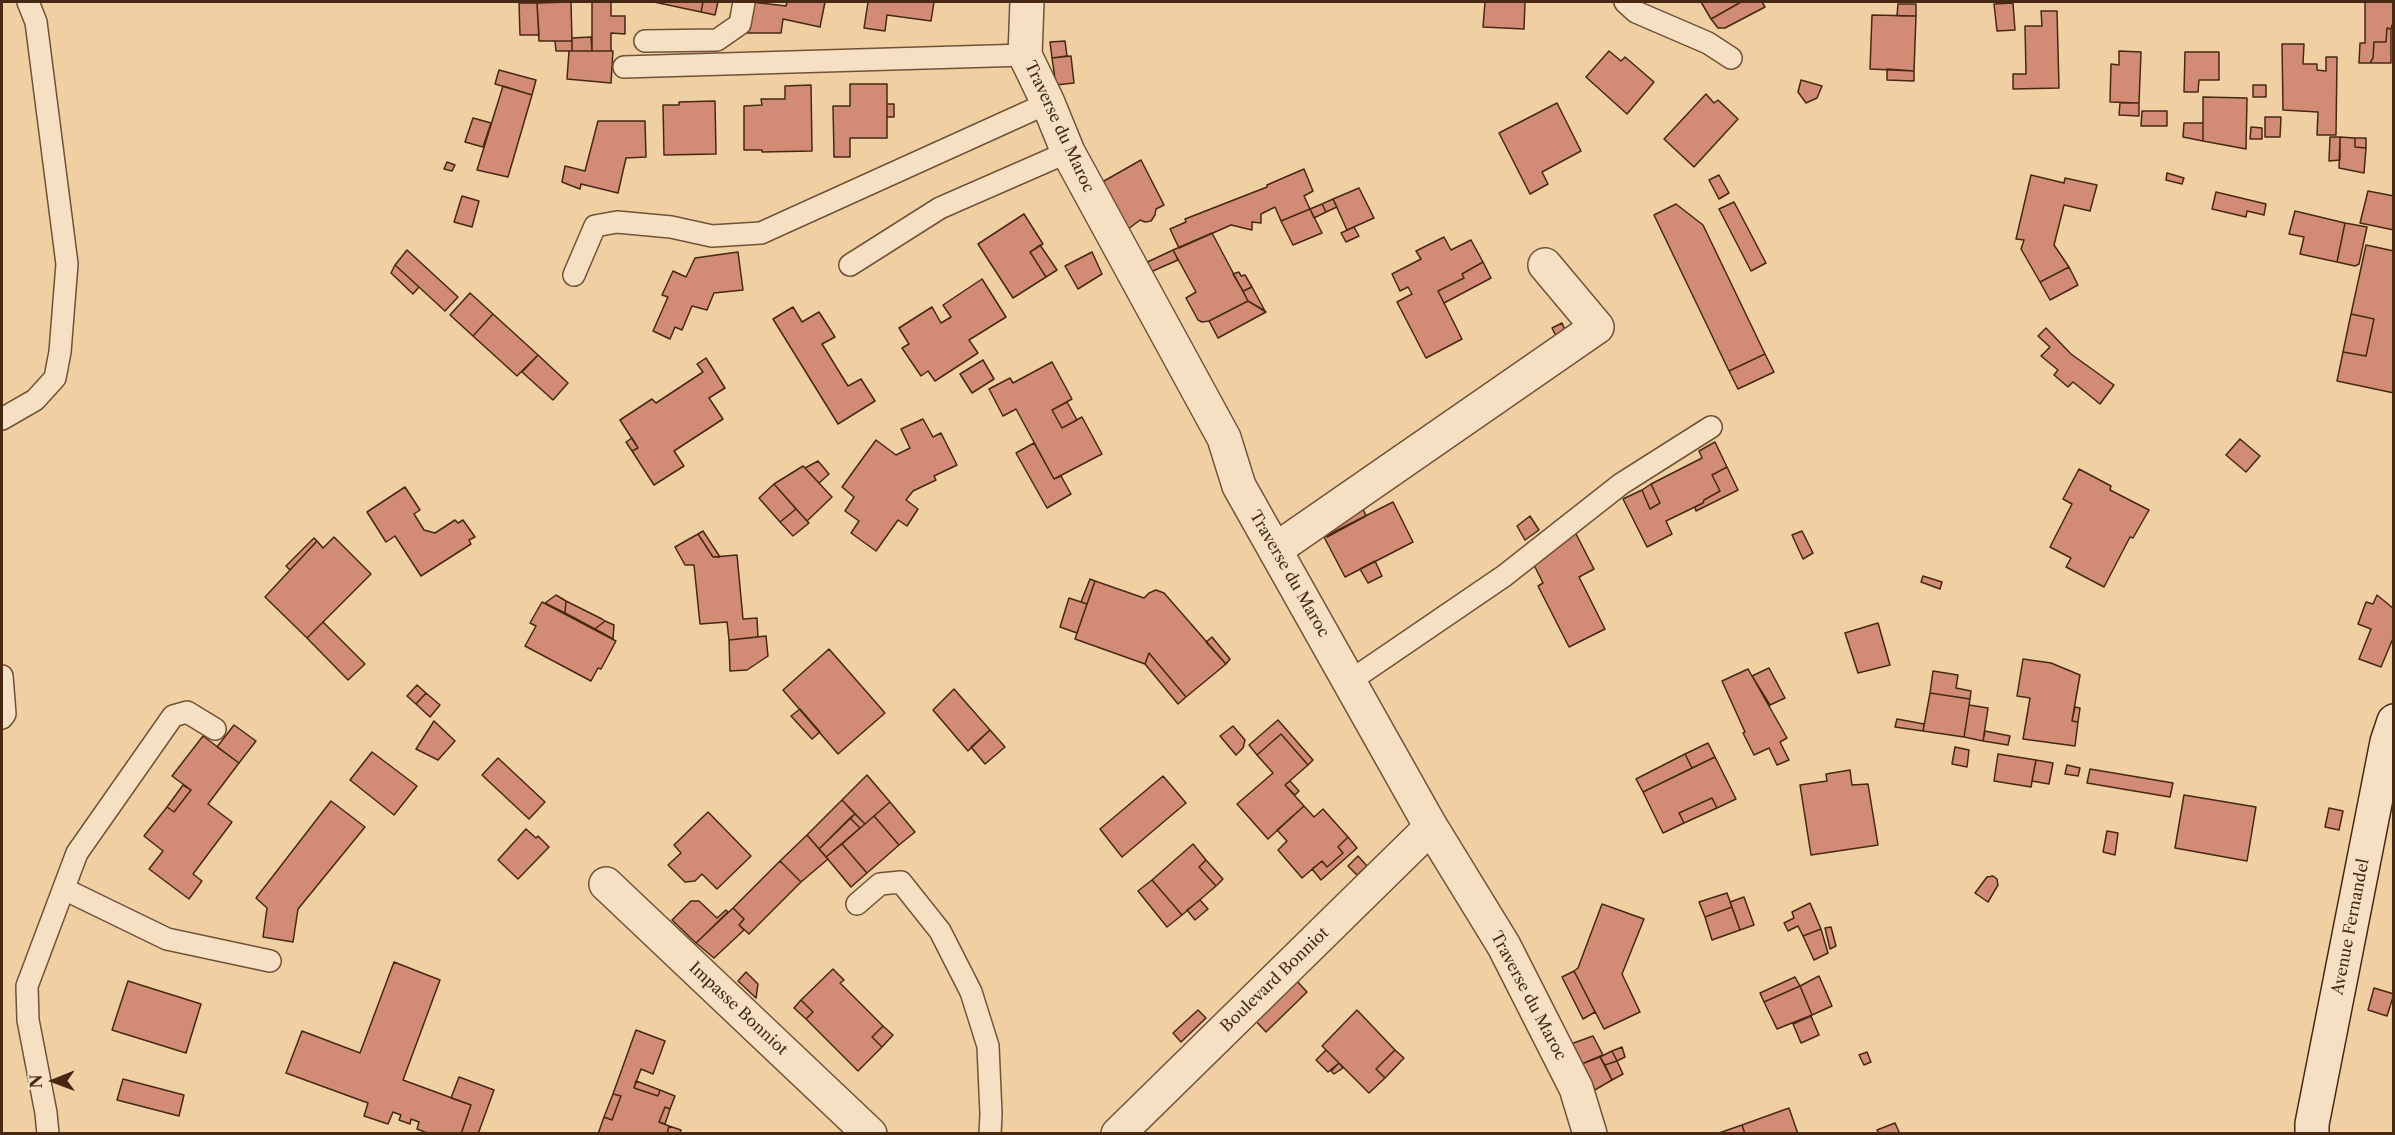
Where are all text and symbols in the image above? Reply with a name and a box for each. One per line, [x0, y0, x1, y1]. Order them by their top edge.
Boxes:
street label: Traverse du Maroc [1020, 58, 1098, 196]
street label: Traverse du Maroc [1245, 507, 1333, 641]
street label: Avenue Fernandel [2328, 857, 2374, 997]
street label: Boulevard Bonniot [1217, 924, 1333, 1036]
street label: Traverse du Maroc [1486, 928, 1570, 1064]
street label: Impasse Bonniot [685, 958, 791, 1060]
north arrow [24, 1051, 84, 1111]
text: N [26, 1074, 46, 1088]

